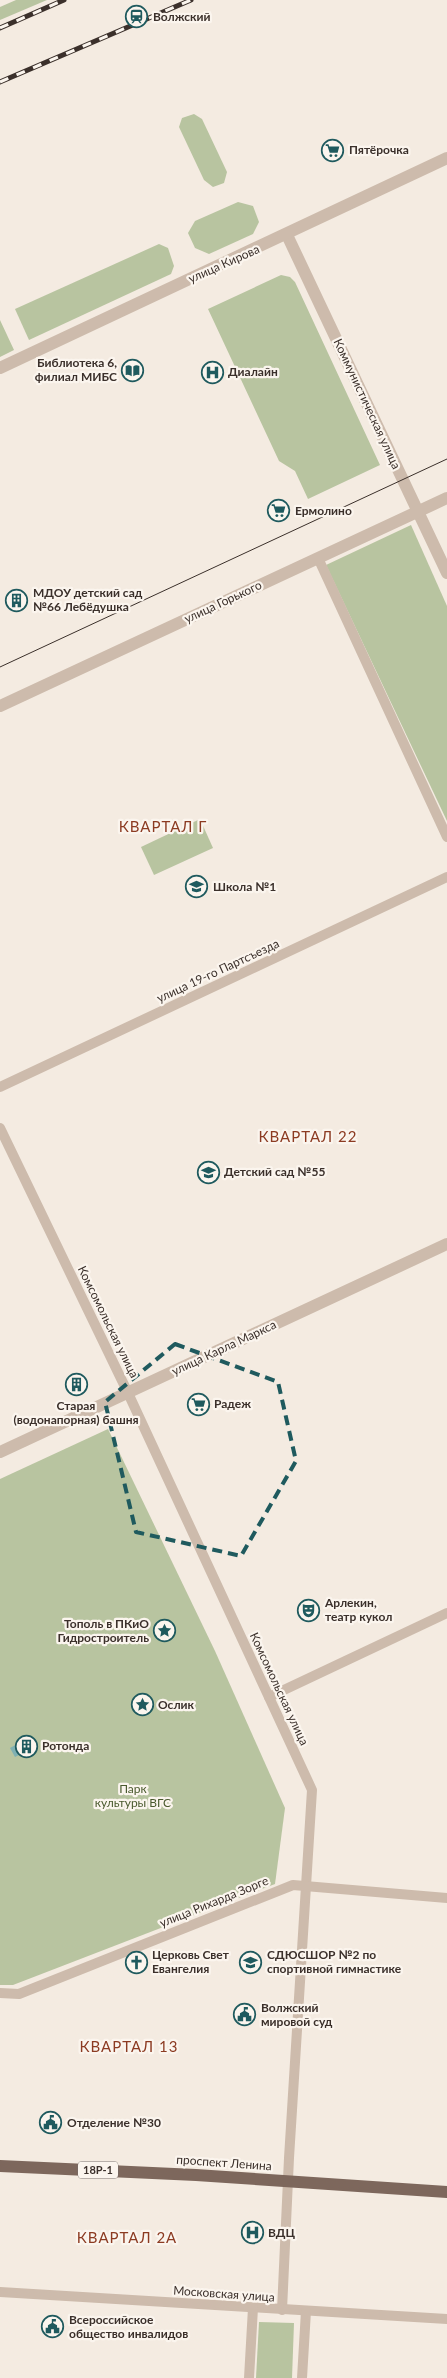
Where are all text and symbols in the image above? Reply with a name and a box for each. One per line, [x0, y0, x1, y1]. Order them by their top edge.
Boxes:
station icon: Волжский [125, 5, 149, 29]
place label: Волжский [153, 9, 211, 24]
supermarket icon: Пятёрочка [321, 138, 345, 162]
place label: Пятёрочка [349, 142, 409, 157]
street label: улица Кирова [186, 241, 262, 286]
street label: Коммунистическая улица [331, 336, 404, 471]
place label: Библиотека 6, филиал МИБС [35, 355, 117, 384]
library icon: Библиотека 6, филиал МИБС [121, 358, 145, 382]
hospital icon: Диалайн [200, 360, 224, 384]
place label: Диалайн [228, 364, 278, 379]
supermarket icon: Ермолино [267, 499, 291, 523]
place label: Ермолино [295, 503, 352, 518]
street label: улица Горького [182, 577, 264, 626]
place label: МДОУ детский сад №66 Лебёдушка [33, 585, 143, 614]
building icon: МДОУ детский сад №66 Лебёдушка [5, 588, 29, 612]
district label: КВАРТАЛ Г [119, 817, 207, 835]
school or university icon: Школа №1 [185, 875, 209, 899]
place label: Школа №1 [213, 879, 276, 894]
street label: улица 19-го Партсъезда [154, 936, 282, 1006]
district label: КВАРТАЛ 22 [258, 1127, 358, 1145]
school or university icon: Детский сад №55 [196, 1160, 220, 1184]
place label: Детский сад №55 [224, 1164, 325, 1179]
street label: Комсомольская улица [75, 1263, 142, 1380]
street label: улица Карла Маркса [169, 1317, 279, 1378]
building icon: Старая (водонапорная) башня [64, 1373, 88, 1397]
supermarket icon: Радеж [186, 1392, 210, 1416]
place label: Радеж [214, 1396, 251, 1411]
place label: Старая (водонапорная) башня [13, 1398, 139, 1427]
place label: Арлекин, театр кукол [324, 1595, 392, 1624]
theatre icon: Арлекин, театр кукол [297, 1598, 321, 1622]
place label: Тополь в ПКиО Гидростроитель [58, 1616, 149, 1645]
place icon: Тополь в ПКиО Гидростроитель [153, 1619, 177, 1643]
street label: Комсомольская улица [247, 1630, 312, 1748]
place icon: Ослик [130, 1693, 154, 1717]
place label: Ослик [158, 1697, 195, 1712]
building icon: Ротонда [14, 1734, 38, 1758]
place label: Ротонда [42, 1738, 89, 1753]
park label: Парк культуры ВГС [95, 1781, 171, 1810]
street label: улица Рихарда Зорге [157, 1873, 270, 1930]
place label: Церковь Свет Евангелия [152, 1947, 230, 1976]
place label: СДЮСШОР №2 по спортивной гимнастике [267, 1947, 402, 1976]
church icon: Церковь Свет Евангелия [124, 1950, 148, 1974]
school or university icon: СДЮСШОР №2 по спортивной гимнастике [239, 1950, 263, 1974]
place label: Волжский мировой суд [261, 2000, 333, 2029]
public building icon: Волжский мировой суд [233, 2003, 257, 2027]
district label: КВАРТАЛ 13 [79, 2037, 179, 2055]
public building icon: Отделение №30 [39, 2111, 63, 2135]
place label: Отделение №30 [67, 2115, 161, 2130]
street label: проспект Ленина [176, 2152, 272, 2173]
road number: 18Р-1 [78, 2162, 118, 2178]
hospital icon: ВДЦ [240, 2221, 264, 2245]
place label: ВДЦ [268, 2225, 296, 2240]
district label: КВАРТАЛ 2А [77, 2228, 177, 2246]
street label: Московская улица [173, 2282, 275, 2305]
place label: Всероссийское общество инвалидов [69, 2312, 188, 2341]
public building icon: Всероссийское общество инвалидов [41, 2315, 65, 2339]

